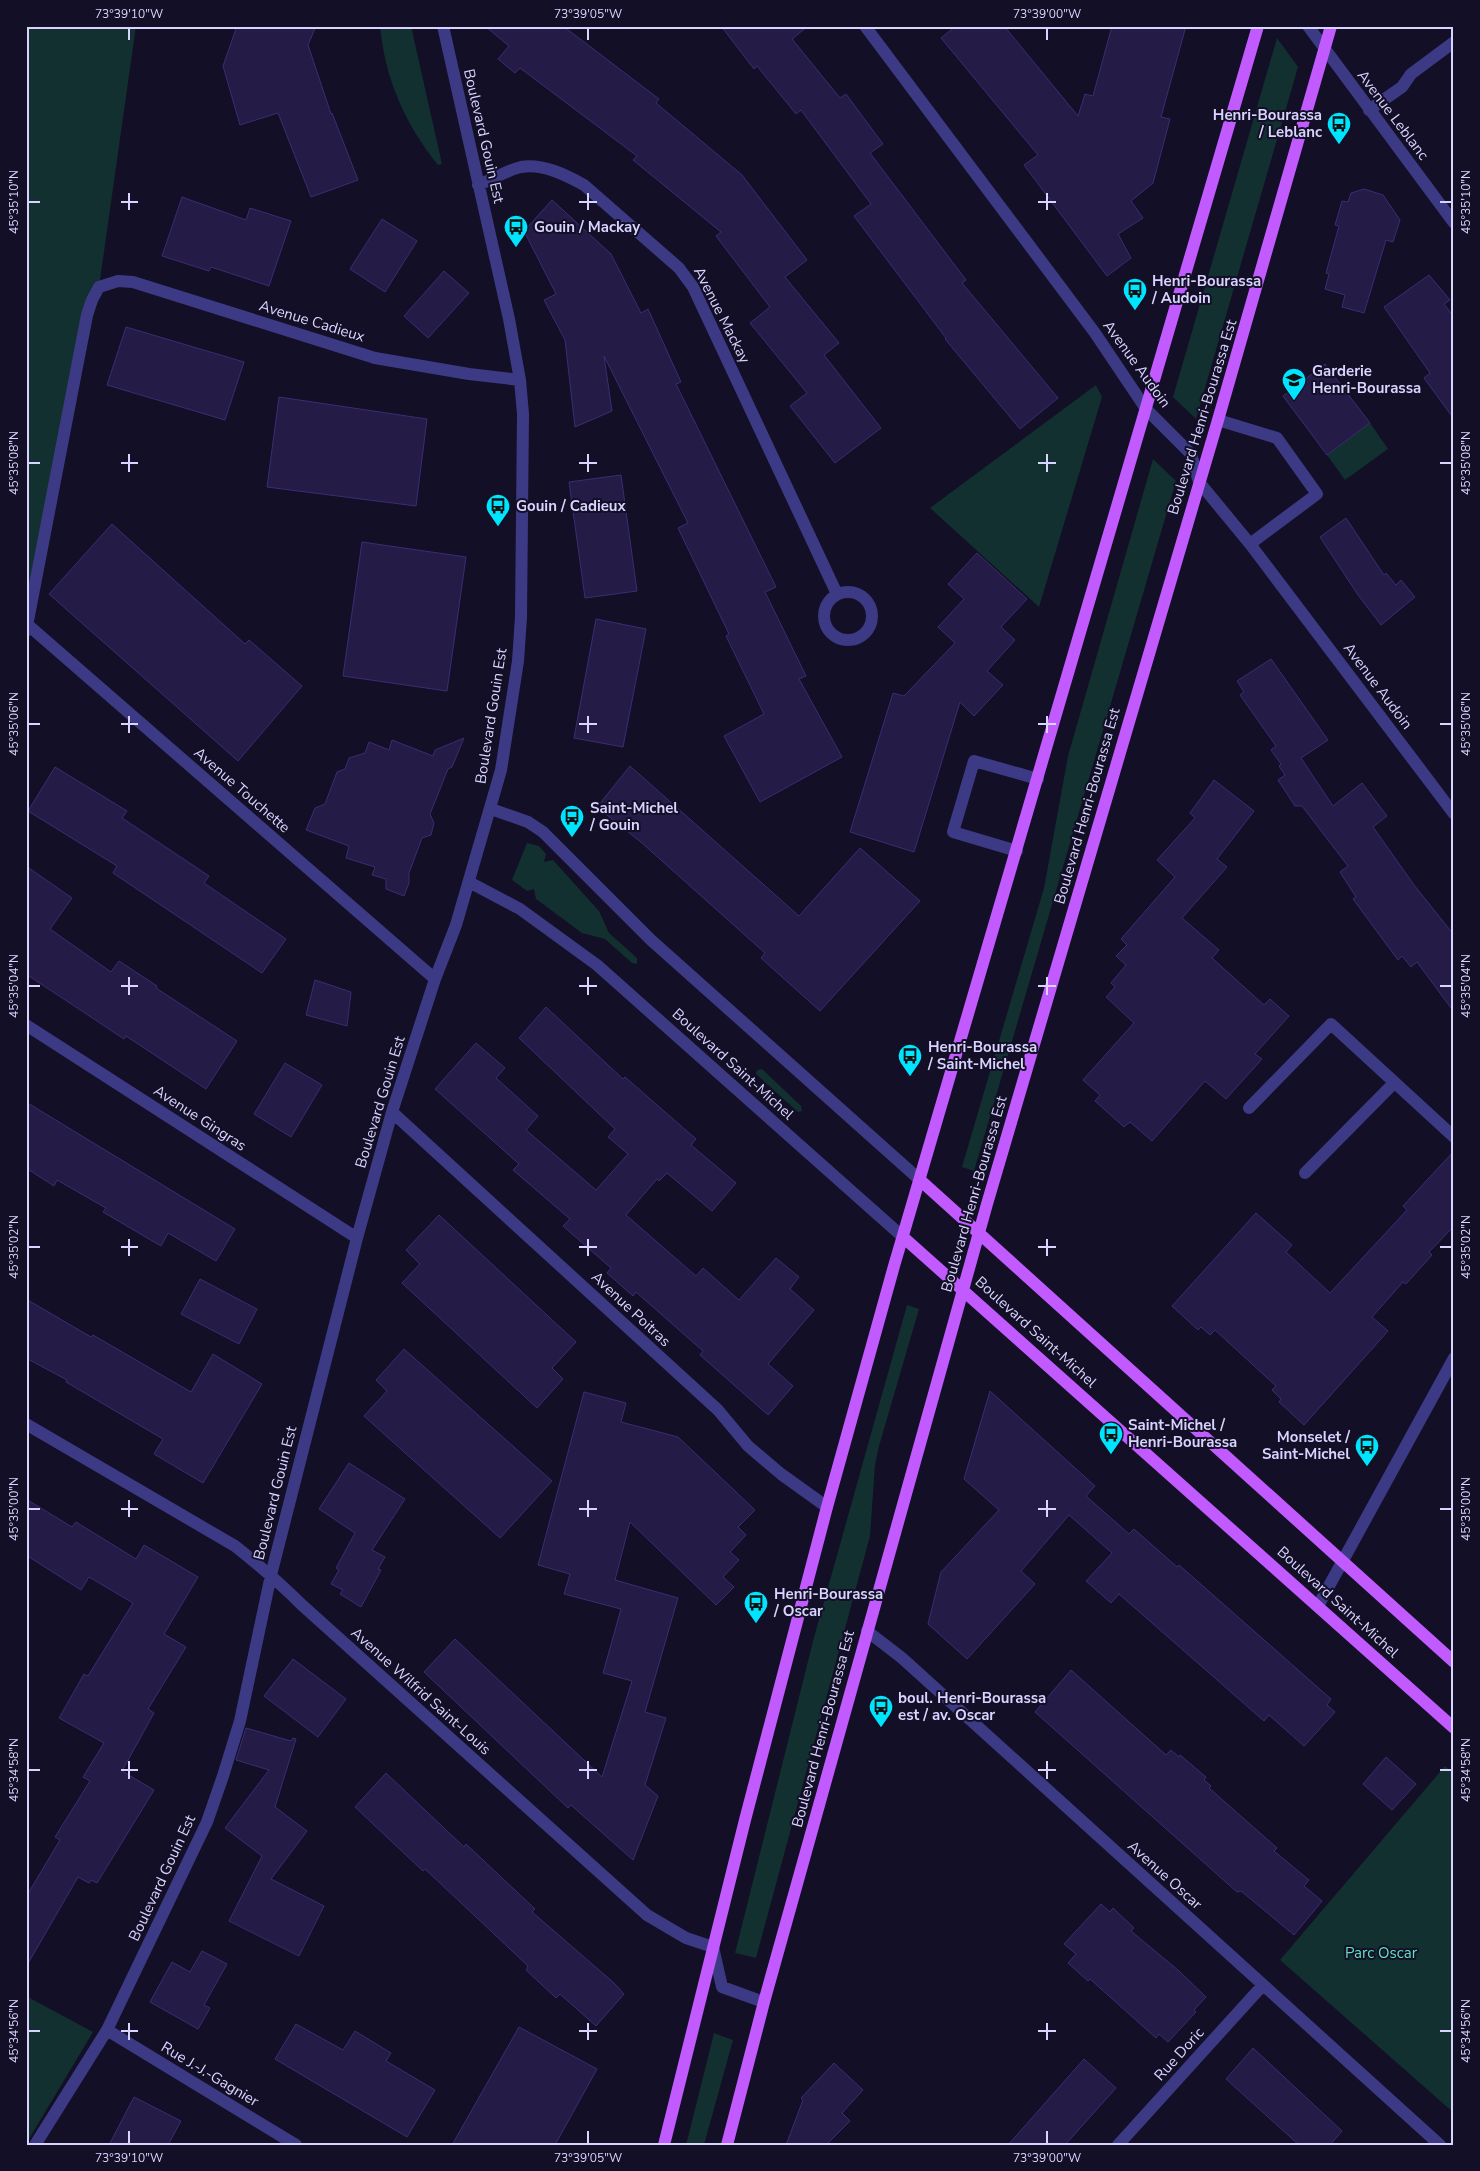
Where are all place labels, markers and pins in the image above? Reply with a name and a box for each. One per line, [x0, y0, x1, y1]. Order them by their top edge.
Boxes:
place label: Henri-Bourassa / Leblanc [1213, 105, 1322, 142]
bus stop icon: Henri-Bourassa / Leblanc [1326, 111, 1352, 145]
bus stop icon: Gouin / Mackay [503, 214, 529, 248]
place label: Gouin / Mackay [534, 217, 640, 237]
place label: Henri-Bourassa / Audoin [1151, 271, 1261, 308]
bus stop icon: Henri-Bourassa / Audoin [1122, 277, 1148, 311]
place label: Garderie Henri-Bourassa [1312, 361, 1421, 398]
school or university icon: Garderie Henri-Bourassa [1281, 367, 1307, 401]
bus stop icon: Gouin / Cadieux [485, 493, 511, 527]
place label: Gouin / Cadieux [516, 496, 627, 516]
place label: Saint-Michel / Gouin [589, 798, 678, 835]
bus stop icon: Saint-Michel / Gouin [559, 804, 585, 838]
place label: Henri-Bourassa / Saint-Michel [927, 1037, 1037, 1074]
bus stop icon: Henri-Bourassa / Saint-Michel [897, 1043, 923, 1077]
place label: Saint-Michel / Henri-Bourassa [1128, 1415, 1237, 1452]
bus stop icon: Saint-Michel / Henri-Bourassa [1098, 1421, 1124, 1455]
place label: Monselet / Saint-Michel [1262, 1427, 1350, 1464]
bus stop icon: Monselet / Saint-Michel [1354, 1433, 1380, 1467]
place label: Henri-Bourassa / Oscar [773, 1584, 883, 1621]
bus stop icon: Henri-Bourassa / Oscar [743, 1590, 769, 1624]
place label: boul. Henri-Bourassa est / av. Oscar [898, 1688, 1046, 1725]
bus stop icon: boul. Henri-Bourassa est / av. Oscar [868, 1694, 894, 1728]

